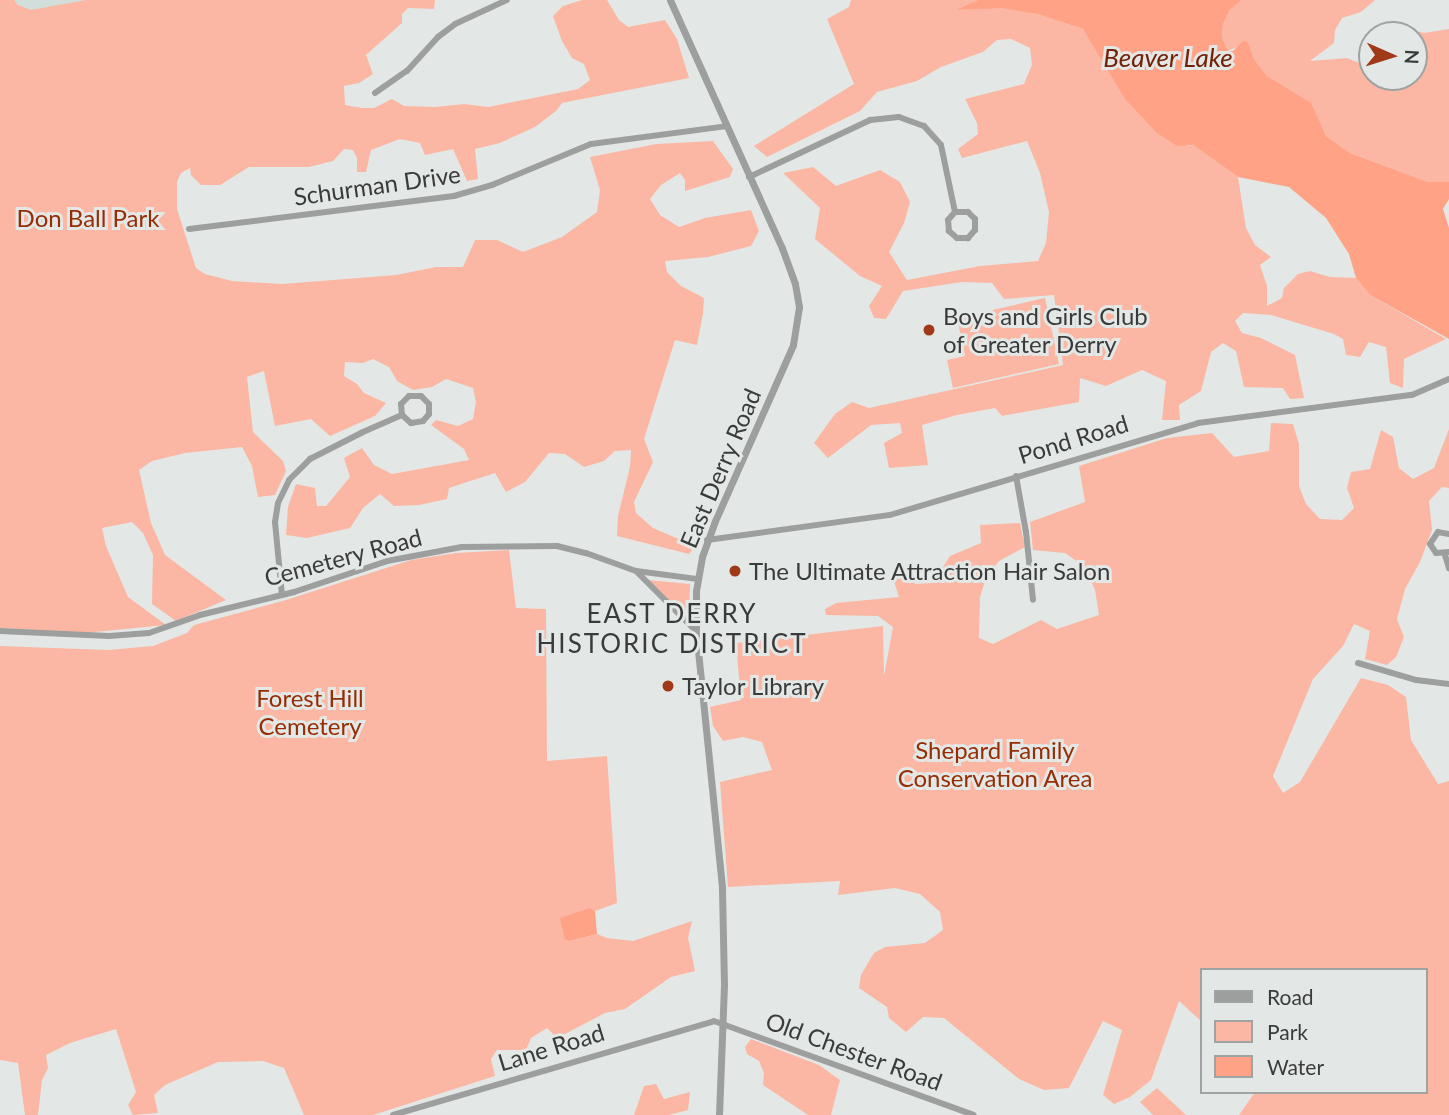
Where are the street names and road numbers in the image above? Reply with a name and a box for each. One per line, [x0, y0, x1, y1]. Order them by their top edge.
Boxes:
street label: Schurman Drive [292, 159, 462, 211]
street label: East Derry Road [673, 384, 767, 552]
street label: Pond Road [1014, 409, 1132, 469]
street label: Cemetery Road [261, 522, 425, 592]
street label: Old Chester Road [762, 1006, 946, 1096]
street label: Lane Road [494, 1017, 608, 1077]

